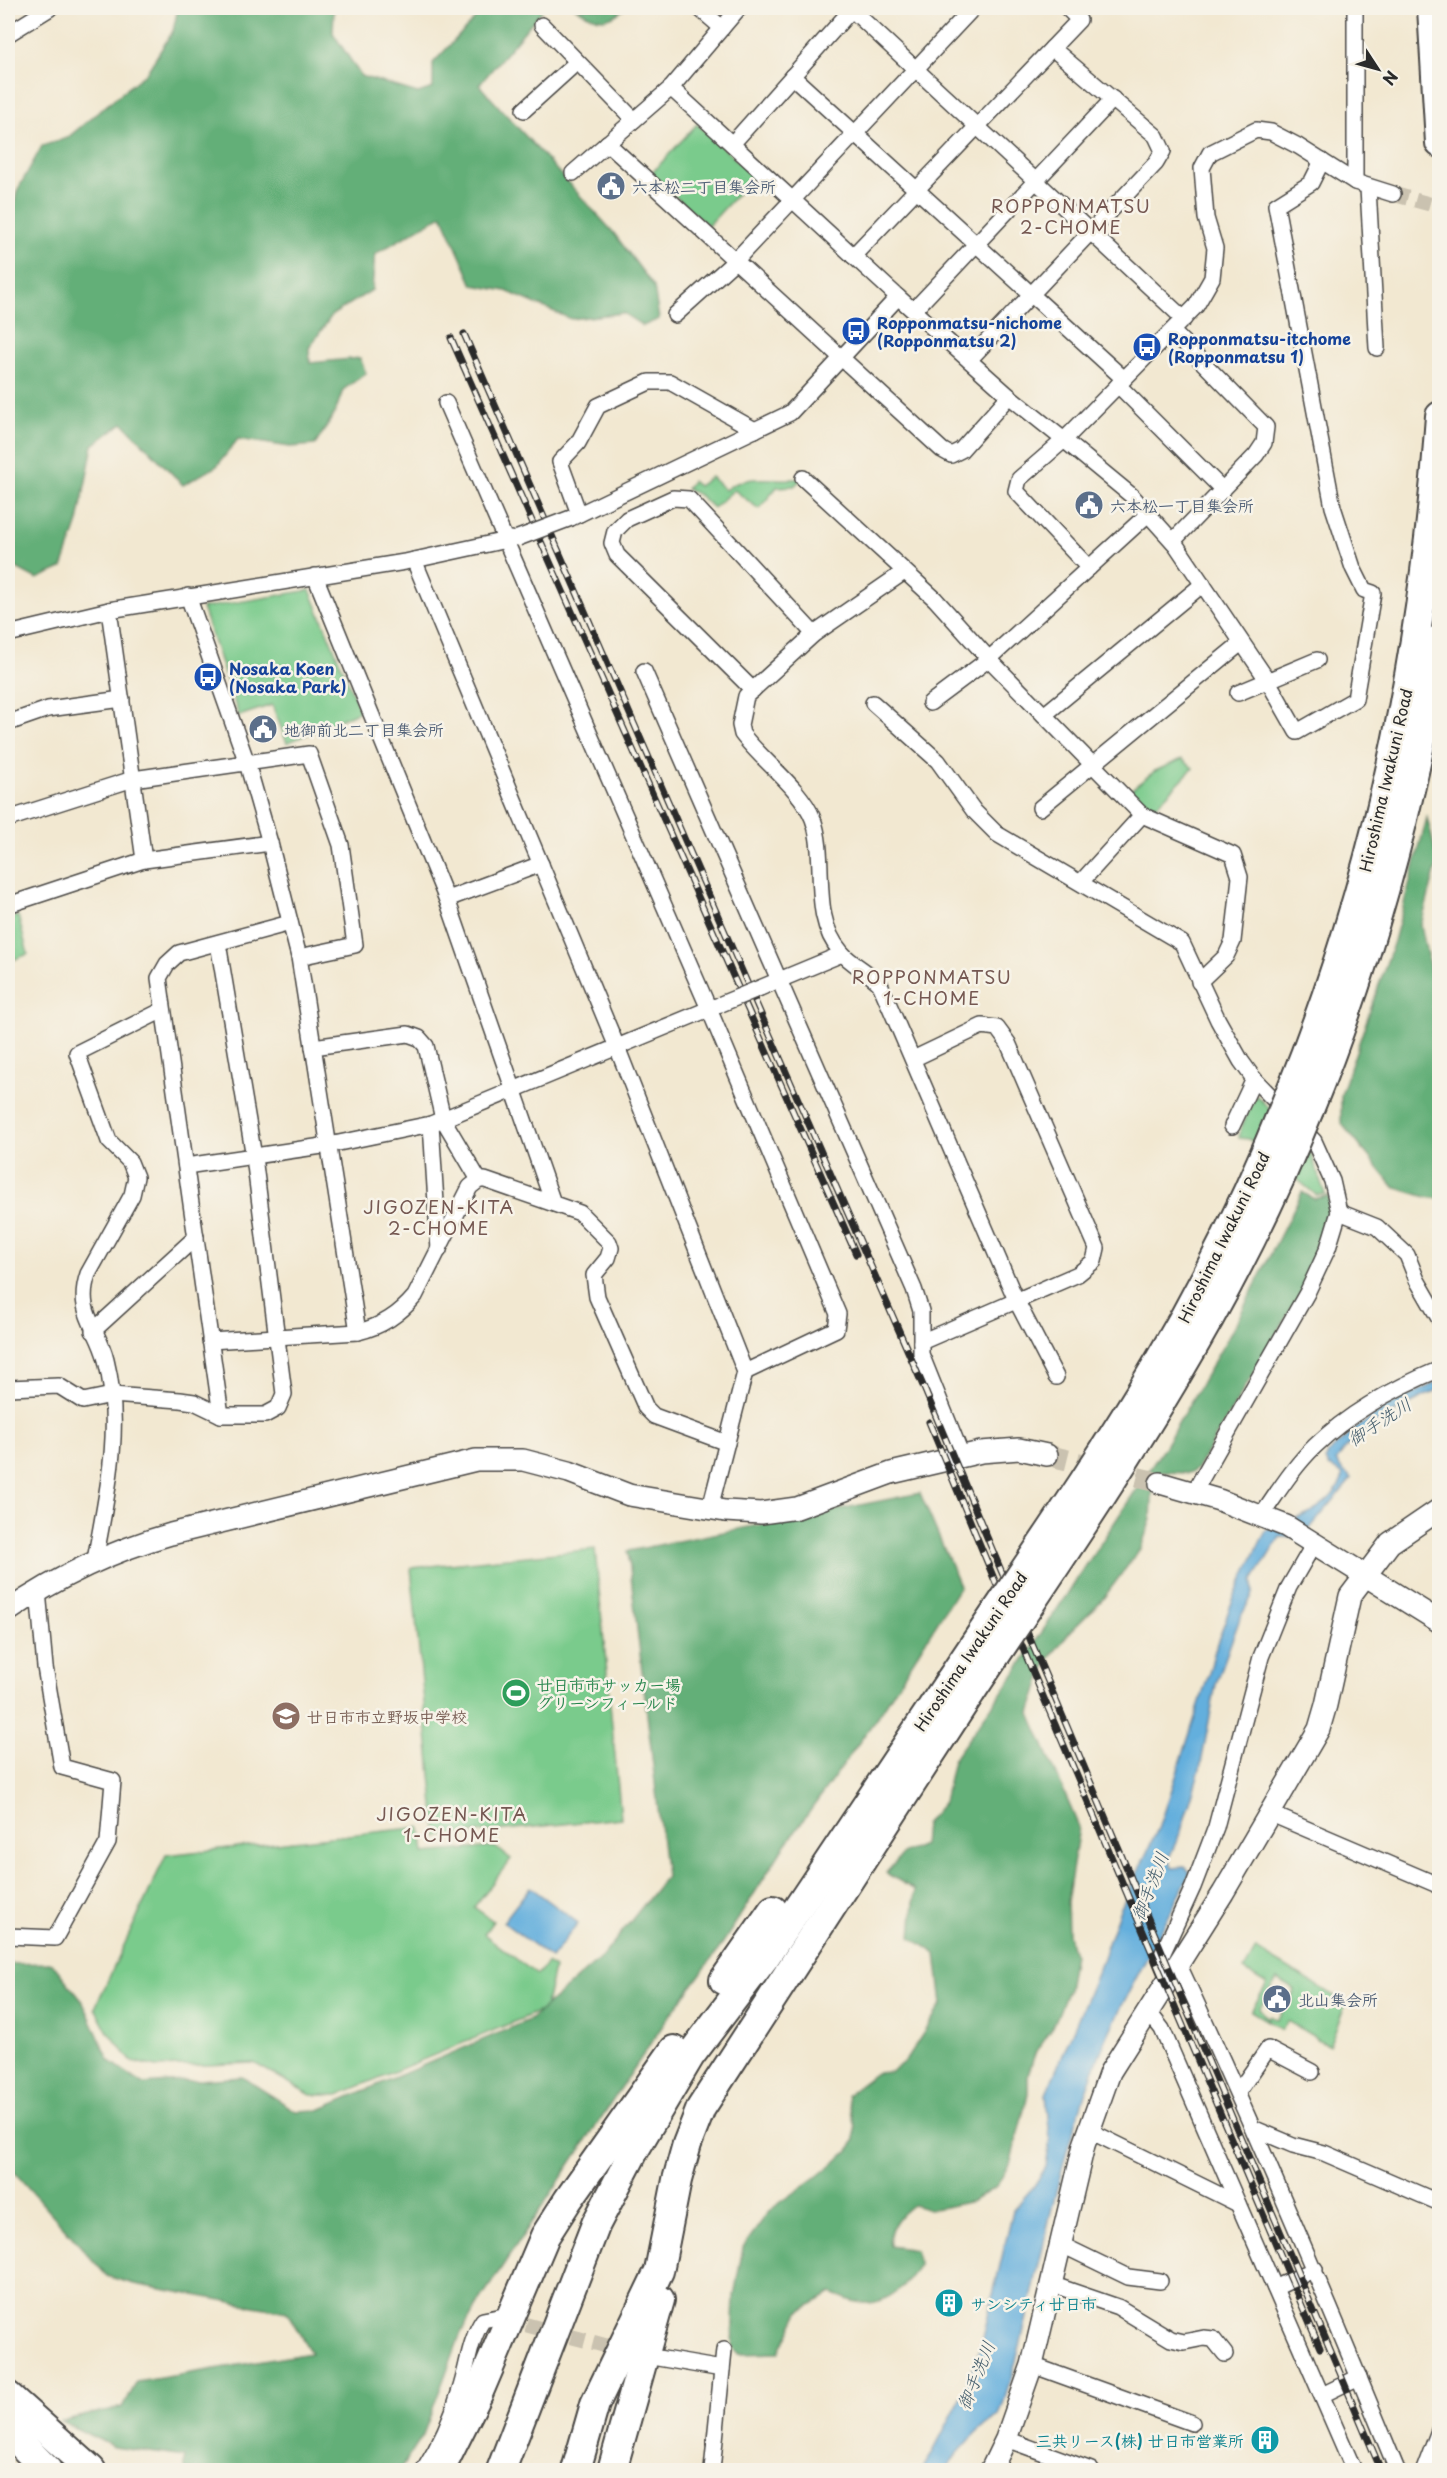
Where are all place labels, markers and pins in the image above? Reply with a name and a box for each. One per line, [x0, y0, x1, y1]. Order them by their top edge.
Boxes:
public building icon: 六本松二丁目集会所 [595, 170, 627, 202]
place label: 六本松二丁目集会所 [632, 174, 776, 198]
place label: Ropponmatsu-nichome (Ropponmatsu 2) [877, 310, 1062, 352]
bus stop icon: Ropponmatsu-nichome (Ropponmatsu 2) [840, 315, 872, 347]
place label: Ropponmatsu-itchome (Ropponmatsu 1) [1168, 326, 1351, 368]
bus stop icon: Ropponmatsu-itchome (Ropponmatsu 1) [1131, 331, 1163, 363]
public building icon: 六本松一丁目集会所 [1073, 489, 1105, 521]
place label: 六本松一丁目集会所 [1110, 493, 1254, 517]
place label: Nosaka Koen (Nosaka Park) [229, 656, 347, 698]
bus stop icon: Nosaka Koen (Nosaka Park) [192, 661, 224, 693]
public building icon: 地御前北二丁目集会所 [247, 713, 279, 745]
place label: 地御前北二丁目集会所 [284, 717, 444, 741]
place label: 廿日市市サッカー場 グリーンフィールド [537, 1672, 681, 1714]
sports icon: 廿日市市サッカー場 グリーンフィールド [500, 1677, 532, 1709]
school or university icon: 廿日市市立野坂中学校 [270, 1700, 302, 1732]
place label: 廿日市市立野坂中学校 [307, 1704, 467, 1728]
public building icon: 北山集会所 [1261, 1983, 1293, 2015]
place label: 北山集会所 [1298, 1987, 1378, 2011]
building icon: サンシティ廿日市 [933, 2287, 965, 2319]
place label: サンシティ廿日市 [970, 2291, 1097, 2315]
building icon: 三共リース(株) 廿日市営業所 [1249, 2424, 1281, 2456]
place label: 三共リース(株) 廿日市営業所 [1036, 2428, 1244, 2452]

